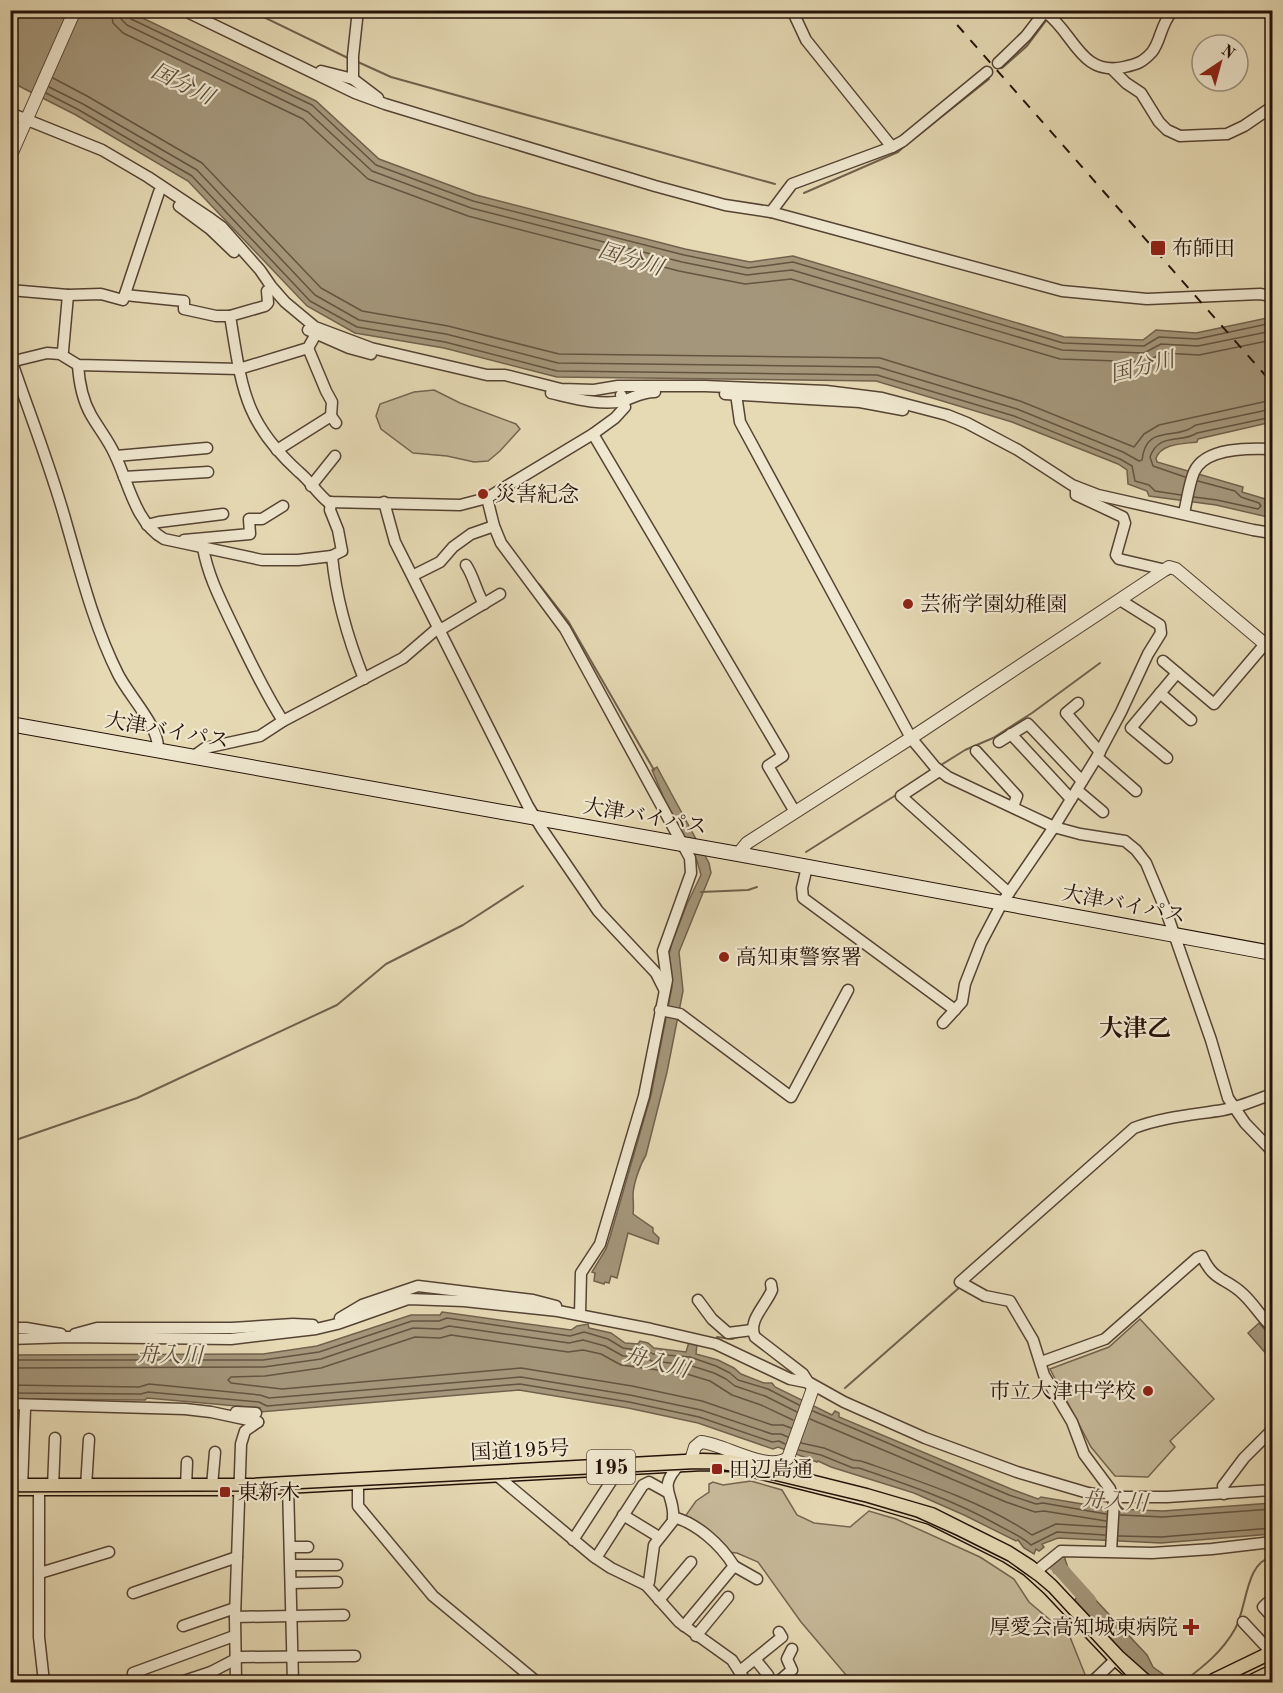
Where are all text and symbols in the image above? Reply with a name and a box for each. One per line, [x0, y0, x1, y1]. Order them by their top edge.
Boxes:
north arrow [1190, 33, 1250, 93]
text: N [1218, 42, 1238, 63]
water label: 国分川 [148, 59, 219, 110]
place label: 布師田 [1172, 237, 1235, 260]
water label: 国分川 [596, 238, 668, 281]
marker: 布師田 [1149, 239, 1167, 257]
water label: 国分川 [1107, 347, 1179, 387]
place label: 災害紀念 [495, 482, 579, 506]
marker: 災害紀念 [476, 487, 490, 501]
place label: 芸術学園幼稚園 [920, 593, 1067, 616]
marker: 芸術学園幼稚園 [901, 597, 915, 611]
street label: 大津バイパス [103, 708, 231, 753]
street label: 大津バイパス [581, 794, 709, 839]
street label: 大津バイパス [1060, 881, 1188, 928]
place label: 高知東警察署 [736, 946, 862, 969]
marker: 高知東警察署 [717, 950, 731, 964]
district label: 大津乙 [1099, 1015, 1171, 1042]
water label: 舟入川 [137, 1342, 205, 1368]
water label: 舟入川 [622, 1342, 694, 1383]
place label: 市立大津中学校 [989, 1380, 1136, 1403]
marker: 市立大津中学校 [1141, 1384, 1155, 1398]
street label: 国道195号 [470, 1436, 570, 1465]
road number: 195 [587, 1450, 635, 1484]
place label: 田辺島通 [729, 1458, 813, 1481]
marker: 田辺島通 [710, 1462, 724, 1476]
place label: 東新木 [237, 1481, 300, 1504]
marker: 東新木 [218, 1485, 232, 1499]
water label: 舟入川 [1081, 1487, 1151, 1515]
place label: 厚愛会高知城東病院 [989, 1616, 1178, 1639]
marker: 厚愛会高知城東病院 [1182, 1618, 1200, 1636]

